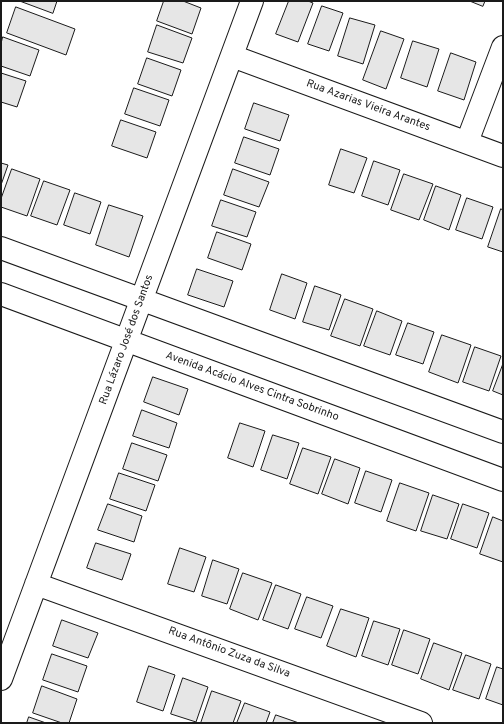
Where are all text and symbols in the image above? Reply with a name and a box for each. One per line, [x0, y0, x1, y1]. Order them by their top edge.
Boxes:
street label: Rua Azarias Vieira Arantes [304, 77, 432, 135]
street label: Rua Lázaro José dos Santos [97, 273, 157, 407]
street label: Avenida Acácio Alves Cintra Sobrinho [163, 349, 341, 425]
street label: Rua Antônio Zuza da Silva [166, 625, 292, 681]

